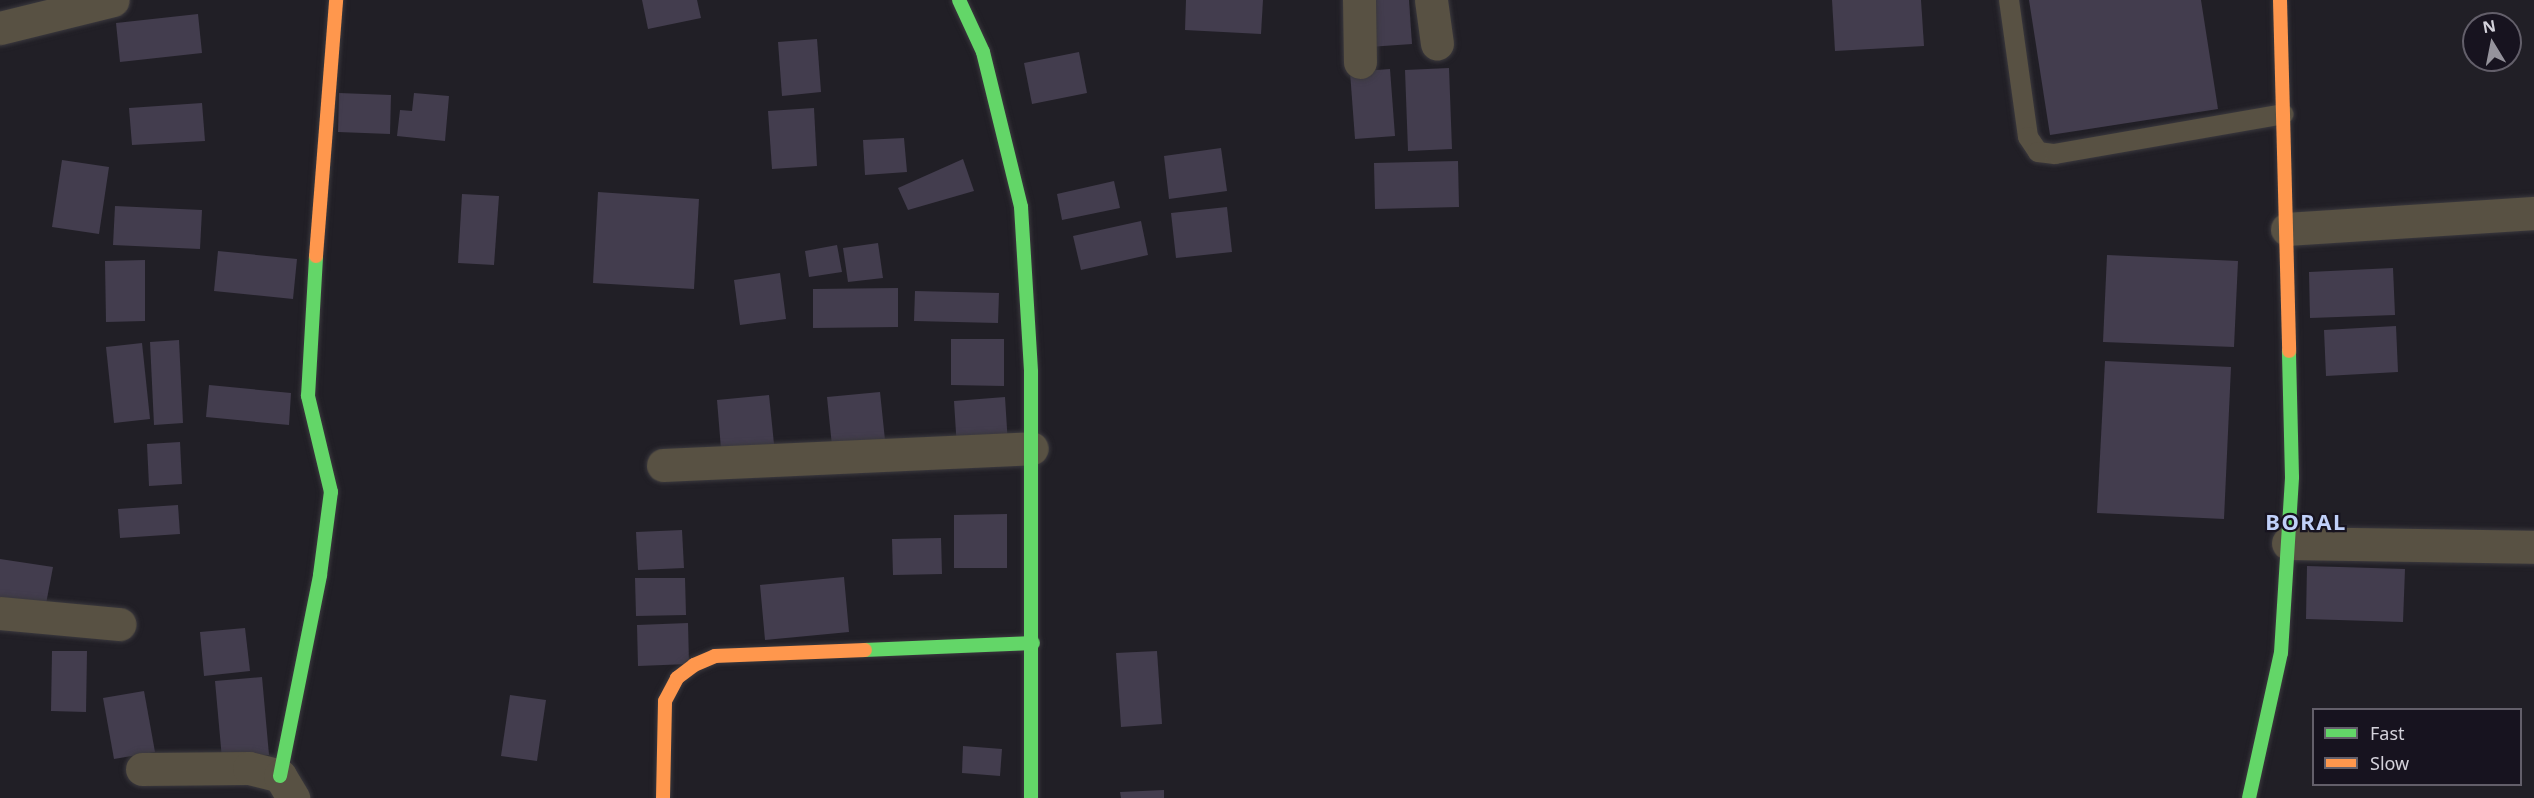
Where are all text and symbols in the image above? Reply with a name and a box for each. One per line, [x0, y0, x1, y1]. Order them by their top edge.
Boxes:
north arrow [2462, 12, 2522, 72]
text: N [2481, 14, 2498, 38]
district label: BORAL [2265, 509, 2347, 535]
legend [2312, 708, 2522, 786]
text: Fast [2370, 721, 2405, 745]
text: Slow [2370, 751, 2409, 775]

